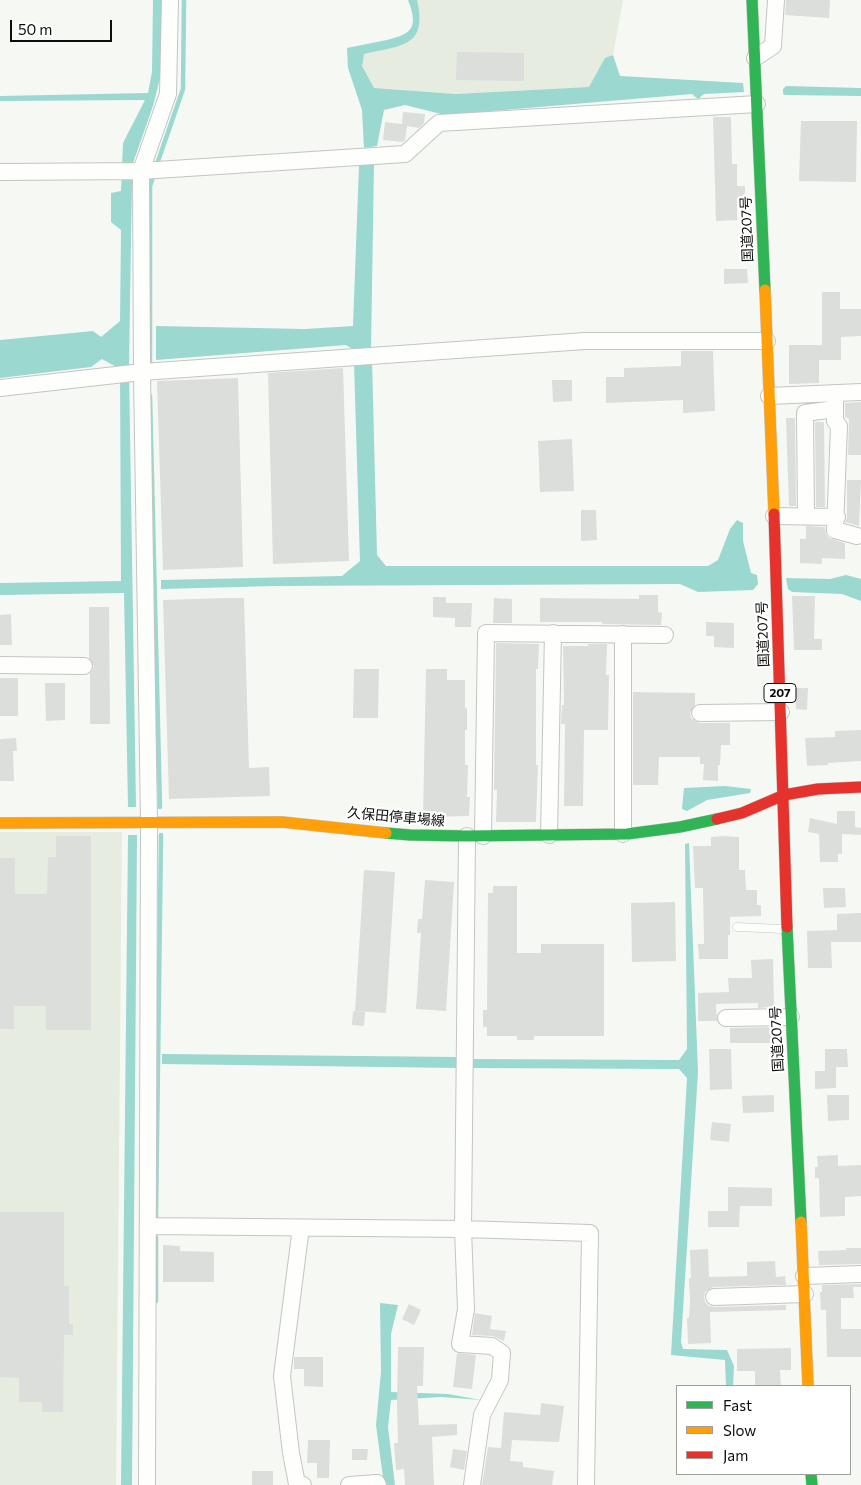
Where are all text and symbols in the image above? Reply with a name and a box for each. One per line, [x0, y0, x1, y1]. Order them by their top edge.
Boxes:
scale bar [12, 10, 115, 42]
text: 50 m [18, 20, 52, 38]
street label: 国道207号 [737, 196, 757, 262]
street label: 国道207号 [753, 601, 773, 667]
road number: 207 [764, 684, 796, 702]
street label: 久保田停車場線 [346, 804, 446, 830]
street label: 国道207号 [767, 1006, 787, 1072]
legend [676, 1385, 851, 1475]
text: Fast [723, 1396, 752, 1414]
text: Slow [723, 1421, 756, 1439]
text: Jam [723, 1446, 748, 1464]

